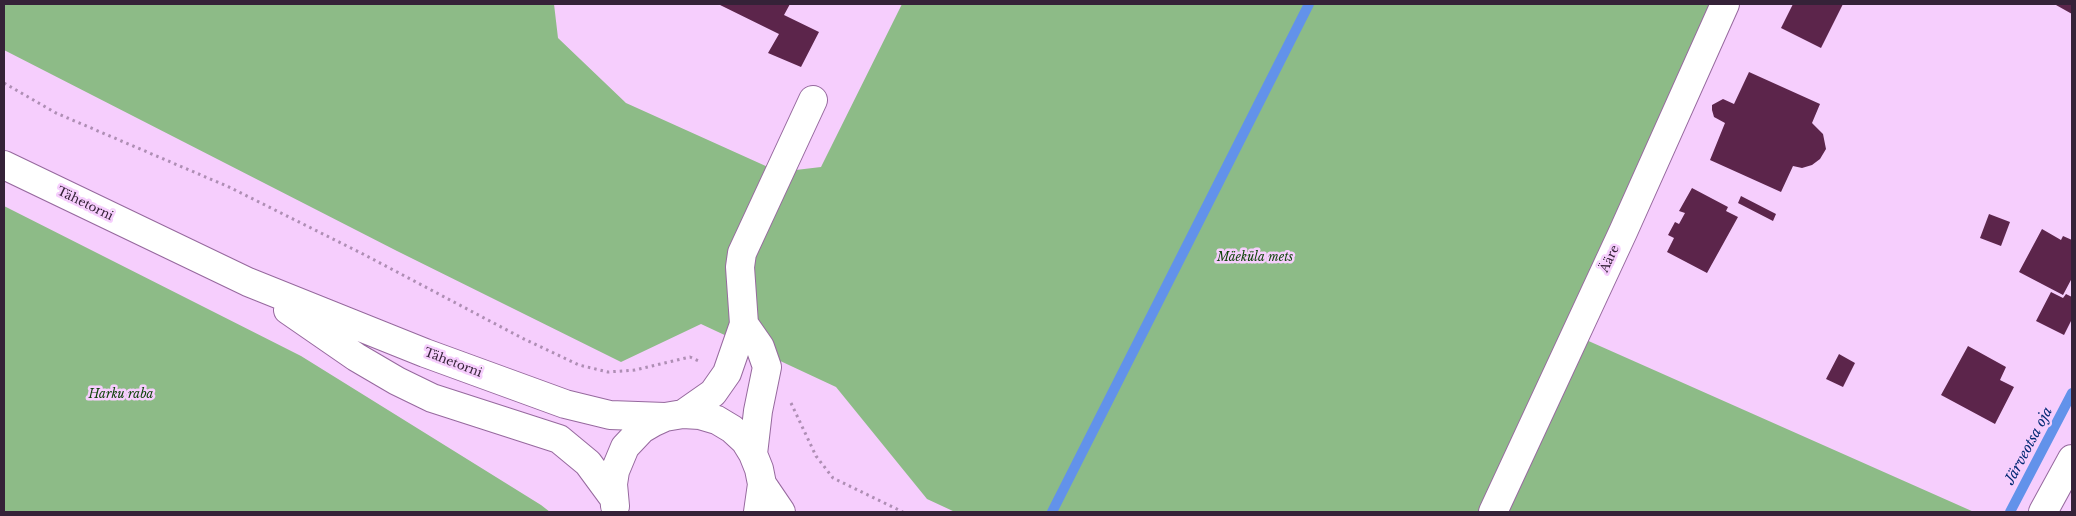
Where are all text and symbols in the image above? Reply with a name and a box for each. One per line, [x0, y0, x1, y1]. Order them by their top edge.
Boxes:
street label: Tähetorni [55, 184, 115, 224]
street label: Ääre [1597, 243, 1623, 275]
park label: Mäeküla mets [1217, 251, 1293, 265]
street label: Tähetorni [422, 345, 484, 381]
park label: Harku raba [89, 388, 153, 402]
water label: Järveotsa oja [2002, 405, 2056, 487]

